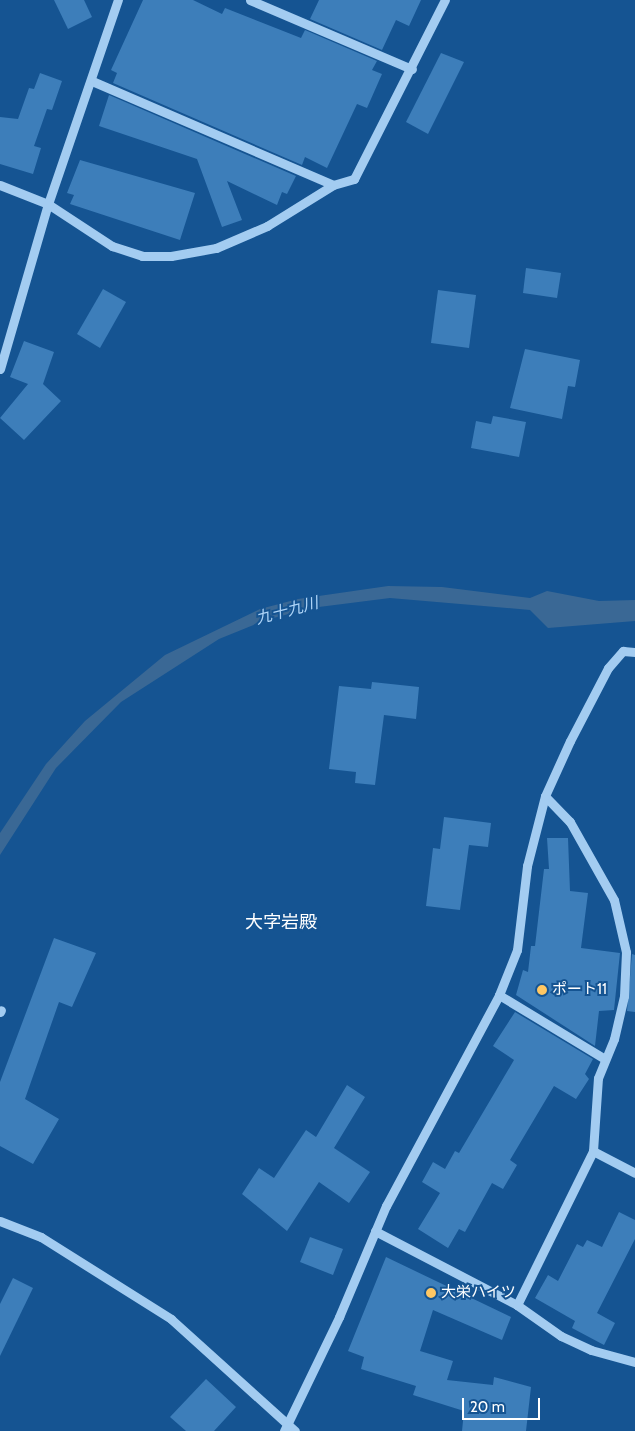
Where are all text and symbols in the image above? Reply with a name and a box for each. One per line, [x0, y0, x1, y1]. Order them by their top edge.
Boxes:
water label: 九十九川 [254, 593, 320, 629]
district label: 大字岩殿 [245, 911, 317, 933]
place label: ポート11 [552, 981, 607, 999]
marker: ポート11 [536, 984, 548, 996]
place label: 大栄ハイツ [441, 1284, 516, 1302]
marker: 大栄ハイツ [425, 1287, 437, 1299]
scale bar [465, 1388, 542, 1420]
text: 20 m [470, 1398, 505, 1416]

